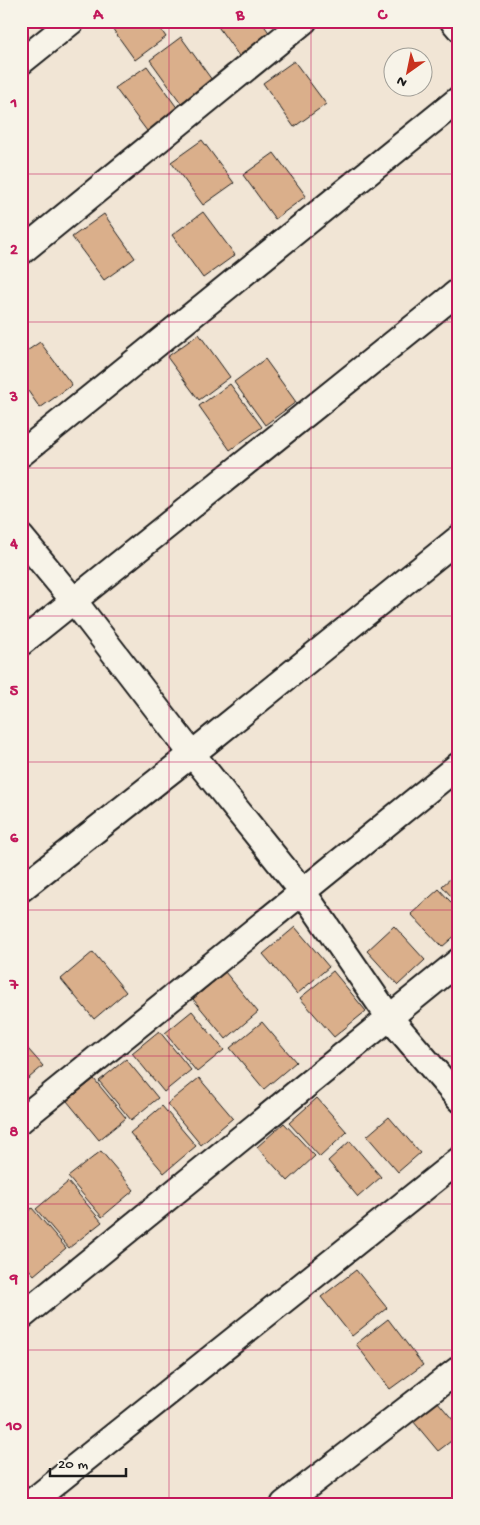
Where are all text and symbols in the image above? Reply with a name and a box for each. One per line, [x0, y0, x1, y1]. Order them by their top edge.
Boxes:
text: A [92, 7, 104, 26]
text: B [235, 7, 245, 26]
text: C [377, 7, 388, 26]
north arrow [382, 48, 432, 98]
text: N [394, 71, 411, 90]
text: 1 [10, 95, 17, 114]
text: 2 [10, 242, 18, 261]
text: 3 [9, 389, 18, 408]
text: 4 [9, 536, 18, 555]
text: 5 [10, 683, 19, 702]
text: 6 [10, 830, 19, 849]
text: 7 [9, 977, 19, 996]
text: 8 [10, 1124, 19, 1143]
text: 9 [9, 1271, 18, 1290]
text: 10 [5, 1418, 22, 1437]
scale bar [50, 1445, 126, 1477]
text: 20 m [58, 1456, 88, 1474]

